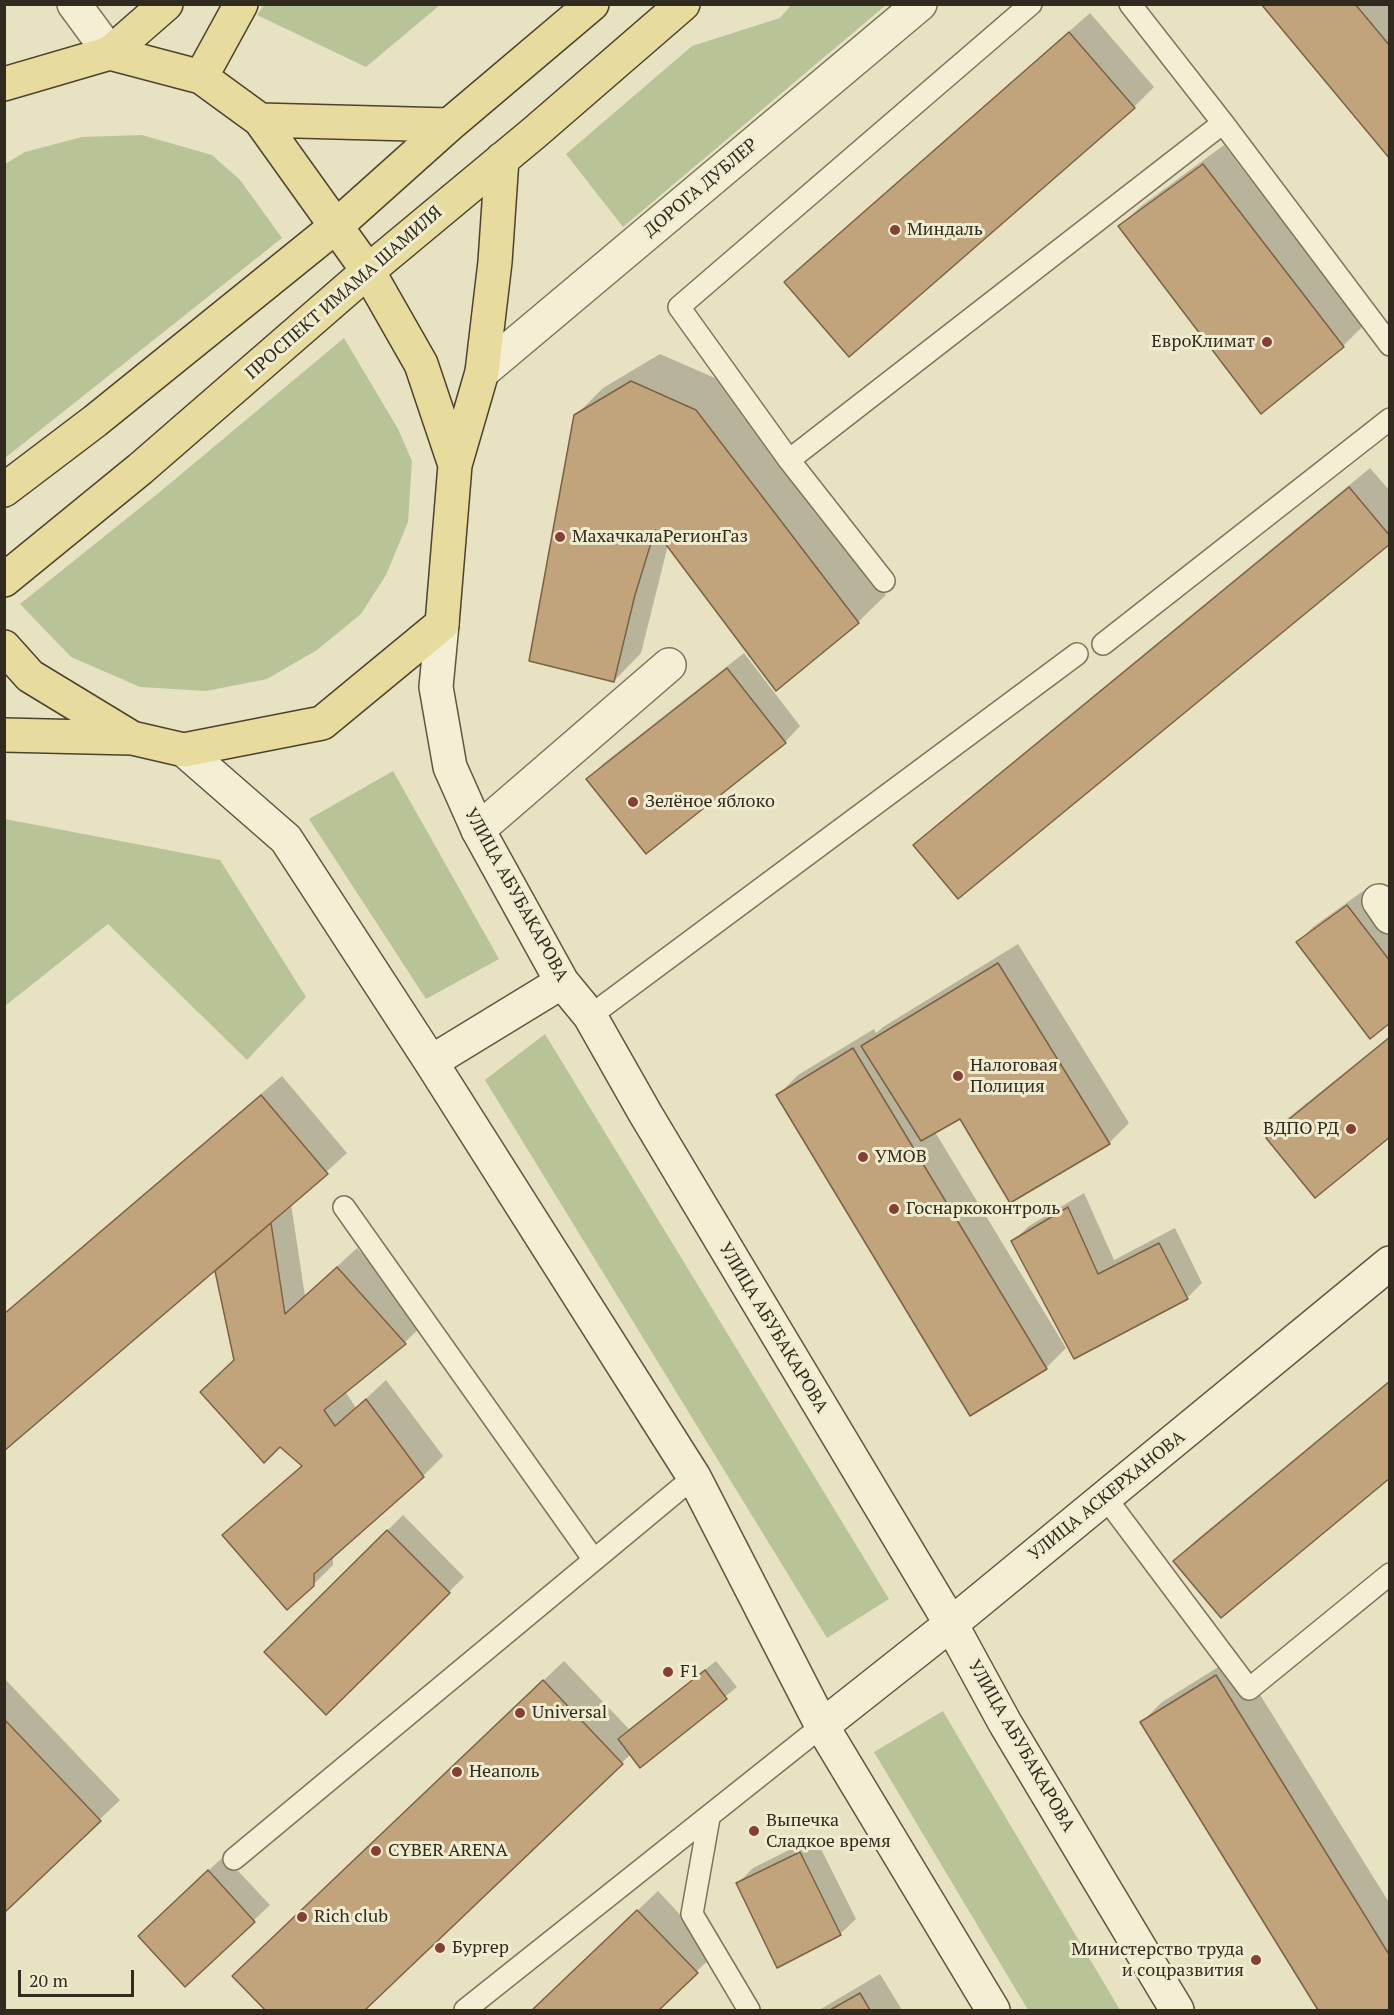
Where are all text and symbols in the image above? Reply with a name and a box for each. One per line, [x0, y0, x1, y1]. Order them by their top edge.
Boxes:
street label: ДОРОГА ДУБЛЕР [640, 134, 762, 242]
street label: ПРОСПЕКТ ИМАМА ШАМИЛЯ [241, 202, 447, 384]
place label: Миндаль [907, 219, 983, 241]
marker: Миндаль [888, 223, 902, 237]
place label: ЕвроКлимат [1151, 331, 1255, 353]
marker: ЕвроКлимат [1260, 335, 1274, 349]
place label: МахачкалаРегионГаз [572, 526, 748, 548]
marker: МахачкалаРегионГаз [553, 530, 567, 544]
place label: Зелёное яблоко [645, 791, 775, 813]
marker: Зелёное яблоко [626, 795, 640, 809]
street label: УЛИЦА АБУБАКАРОВА [459, 805, 573, 985]
place label: Налоговая Полиция [970, 1055, 1058, 1098]
marker: Налоговая Полиция [951, 1069, 965, 1083]
place label: ВДПО РД [1263, 1118, 1339, 1140]
marker: ВДПО РД [1344, 1122, 1358, 1136]
place label: УМОВ [875, 1146, 927, 1168]
marker: УМОВ [856, 1150, 870, 1164]
place label: Госнаркоконтроль [906, 1198, 1060, 1220]
marker: Госнаркоконтроль [887, 1202, 901, 1216]
street label: УЛИЦА АБУБАКАРОВА [714, 1239, 832, 1417]
street label: УЛИЦА АСКЕРХАНОВА [1024, 1426, 1190, 1566]
street label: УЛИЦА АБУБАКАРОВА [963, 1656, 1079, 1836]
place label: F1 [680, 1661, 699, 1683]
marker: F1 [661, 1665, 675, 1679]
place label: Universal [532, 1702, 607, 1724]
marker: Universal [513, 1706, 527, 1720]
place label: Неаполь [469, 1761, 540, 1783]
marker: Неаполь [450, 1765, 464, 1779]
place label: Выпечка Сладкое время [766, 1810, 891, 1852]
marker: Выпечка Сладкое время [747, 1824, 761, 1838]
place label: CYBER ARENA [388, 1840, 508, 1862]
marker: CYBER ARENA [369, 1844, 383, 1858]
place label: Rich club [314, 1906, 388, 1928]
marker: Rich club [295, 1910, 309, 1924]
place label: Бургер [452, 1937, 509, 1959]
place label: Министерство труда и соцразвития [1071, 1939, 1244, 1982]
marker: Бургер [433, 1941, 447, 1955]
marker: Министерство труда и соцразвития [1249, 1953, 1263, 1967]
scale bar [21, 1958, 136, 1996]
text: 20 m [29, 1968, 68, 1992]

